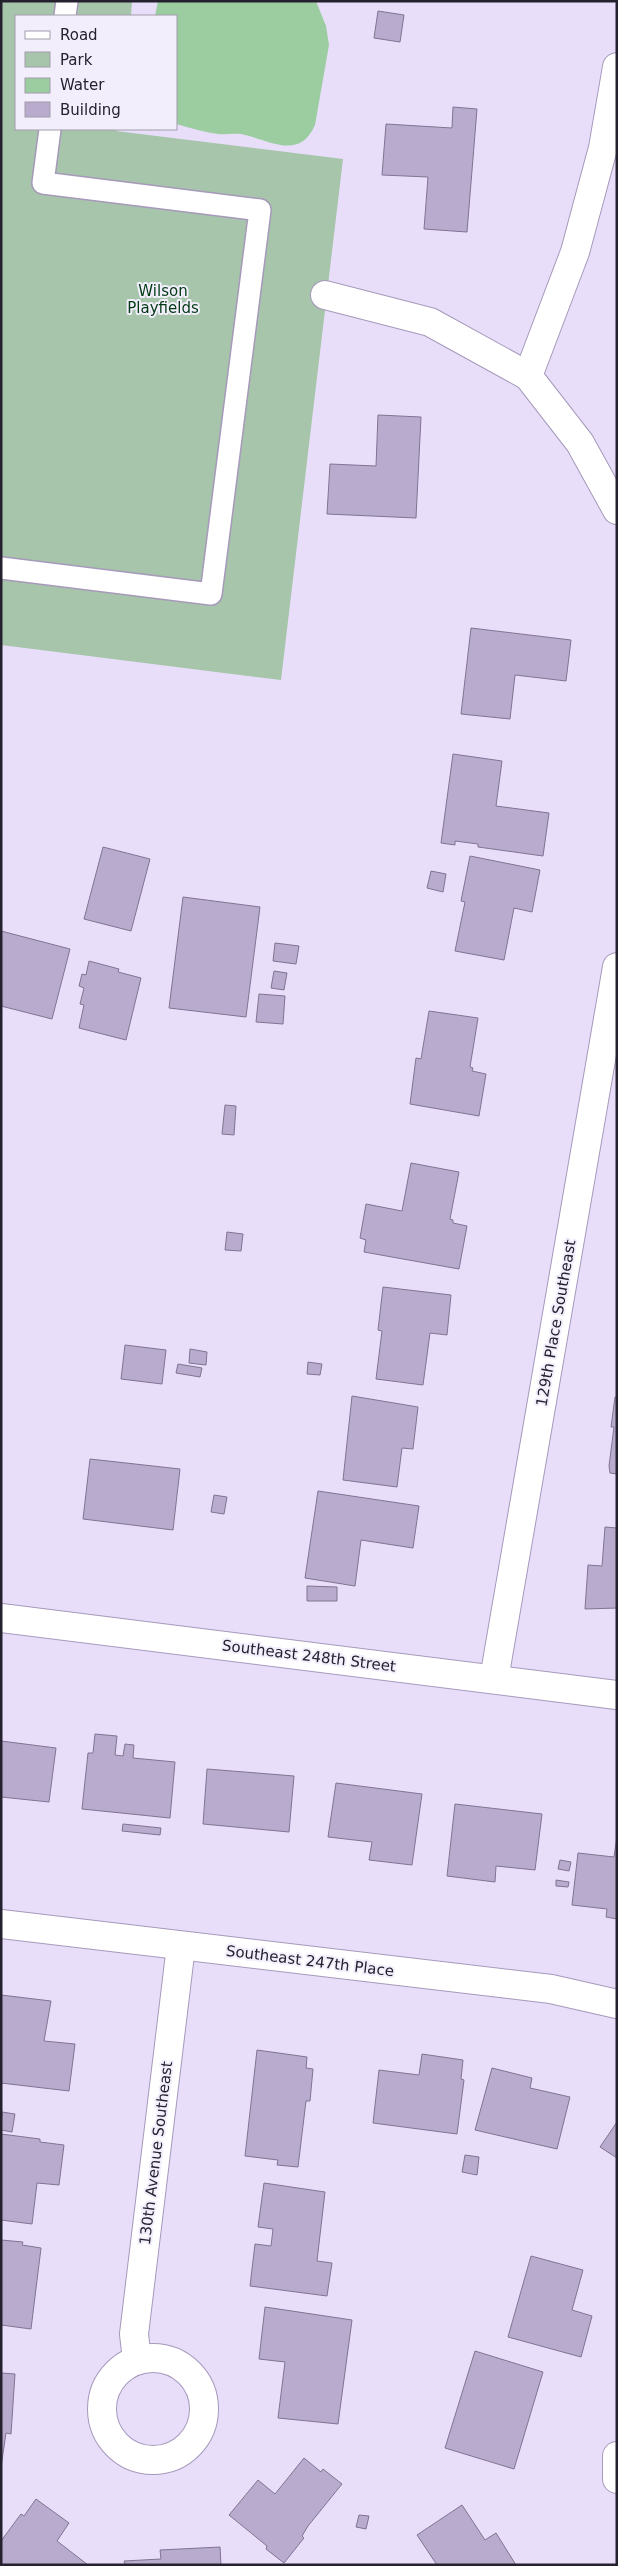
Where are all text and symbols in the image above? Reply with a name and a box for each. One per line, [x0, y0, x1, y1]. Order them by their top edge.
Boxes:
legend [15, 15, 178, 130]
text: Road [60, 26, 98, 44]
text: Park [60, 51, 93, 69]
text: Water [60, 76, 105, 94]
text: Building [60, 101, 121, 119]
park label: Wilson Playfields [127, 282, 199, 317]
street label: 129th Place Southeast [532, 1238, 580, 1408]
street label: Southeast 248th Street [221, 1636, 397, 1676]
street label: Southeast 247th Place [225, 1942, 395, 1980]
street label: 130th Avenue Southeast [136, 2060, 176, 2246]

